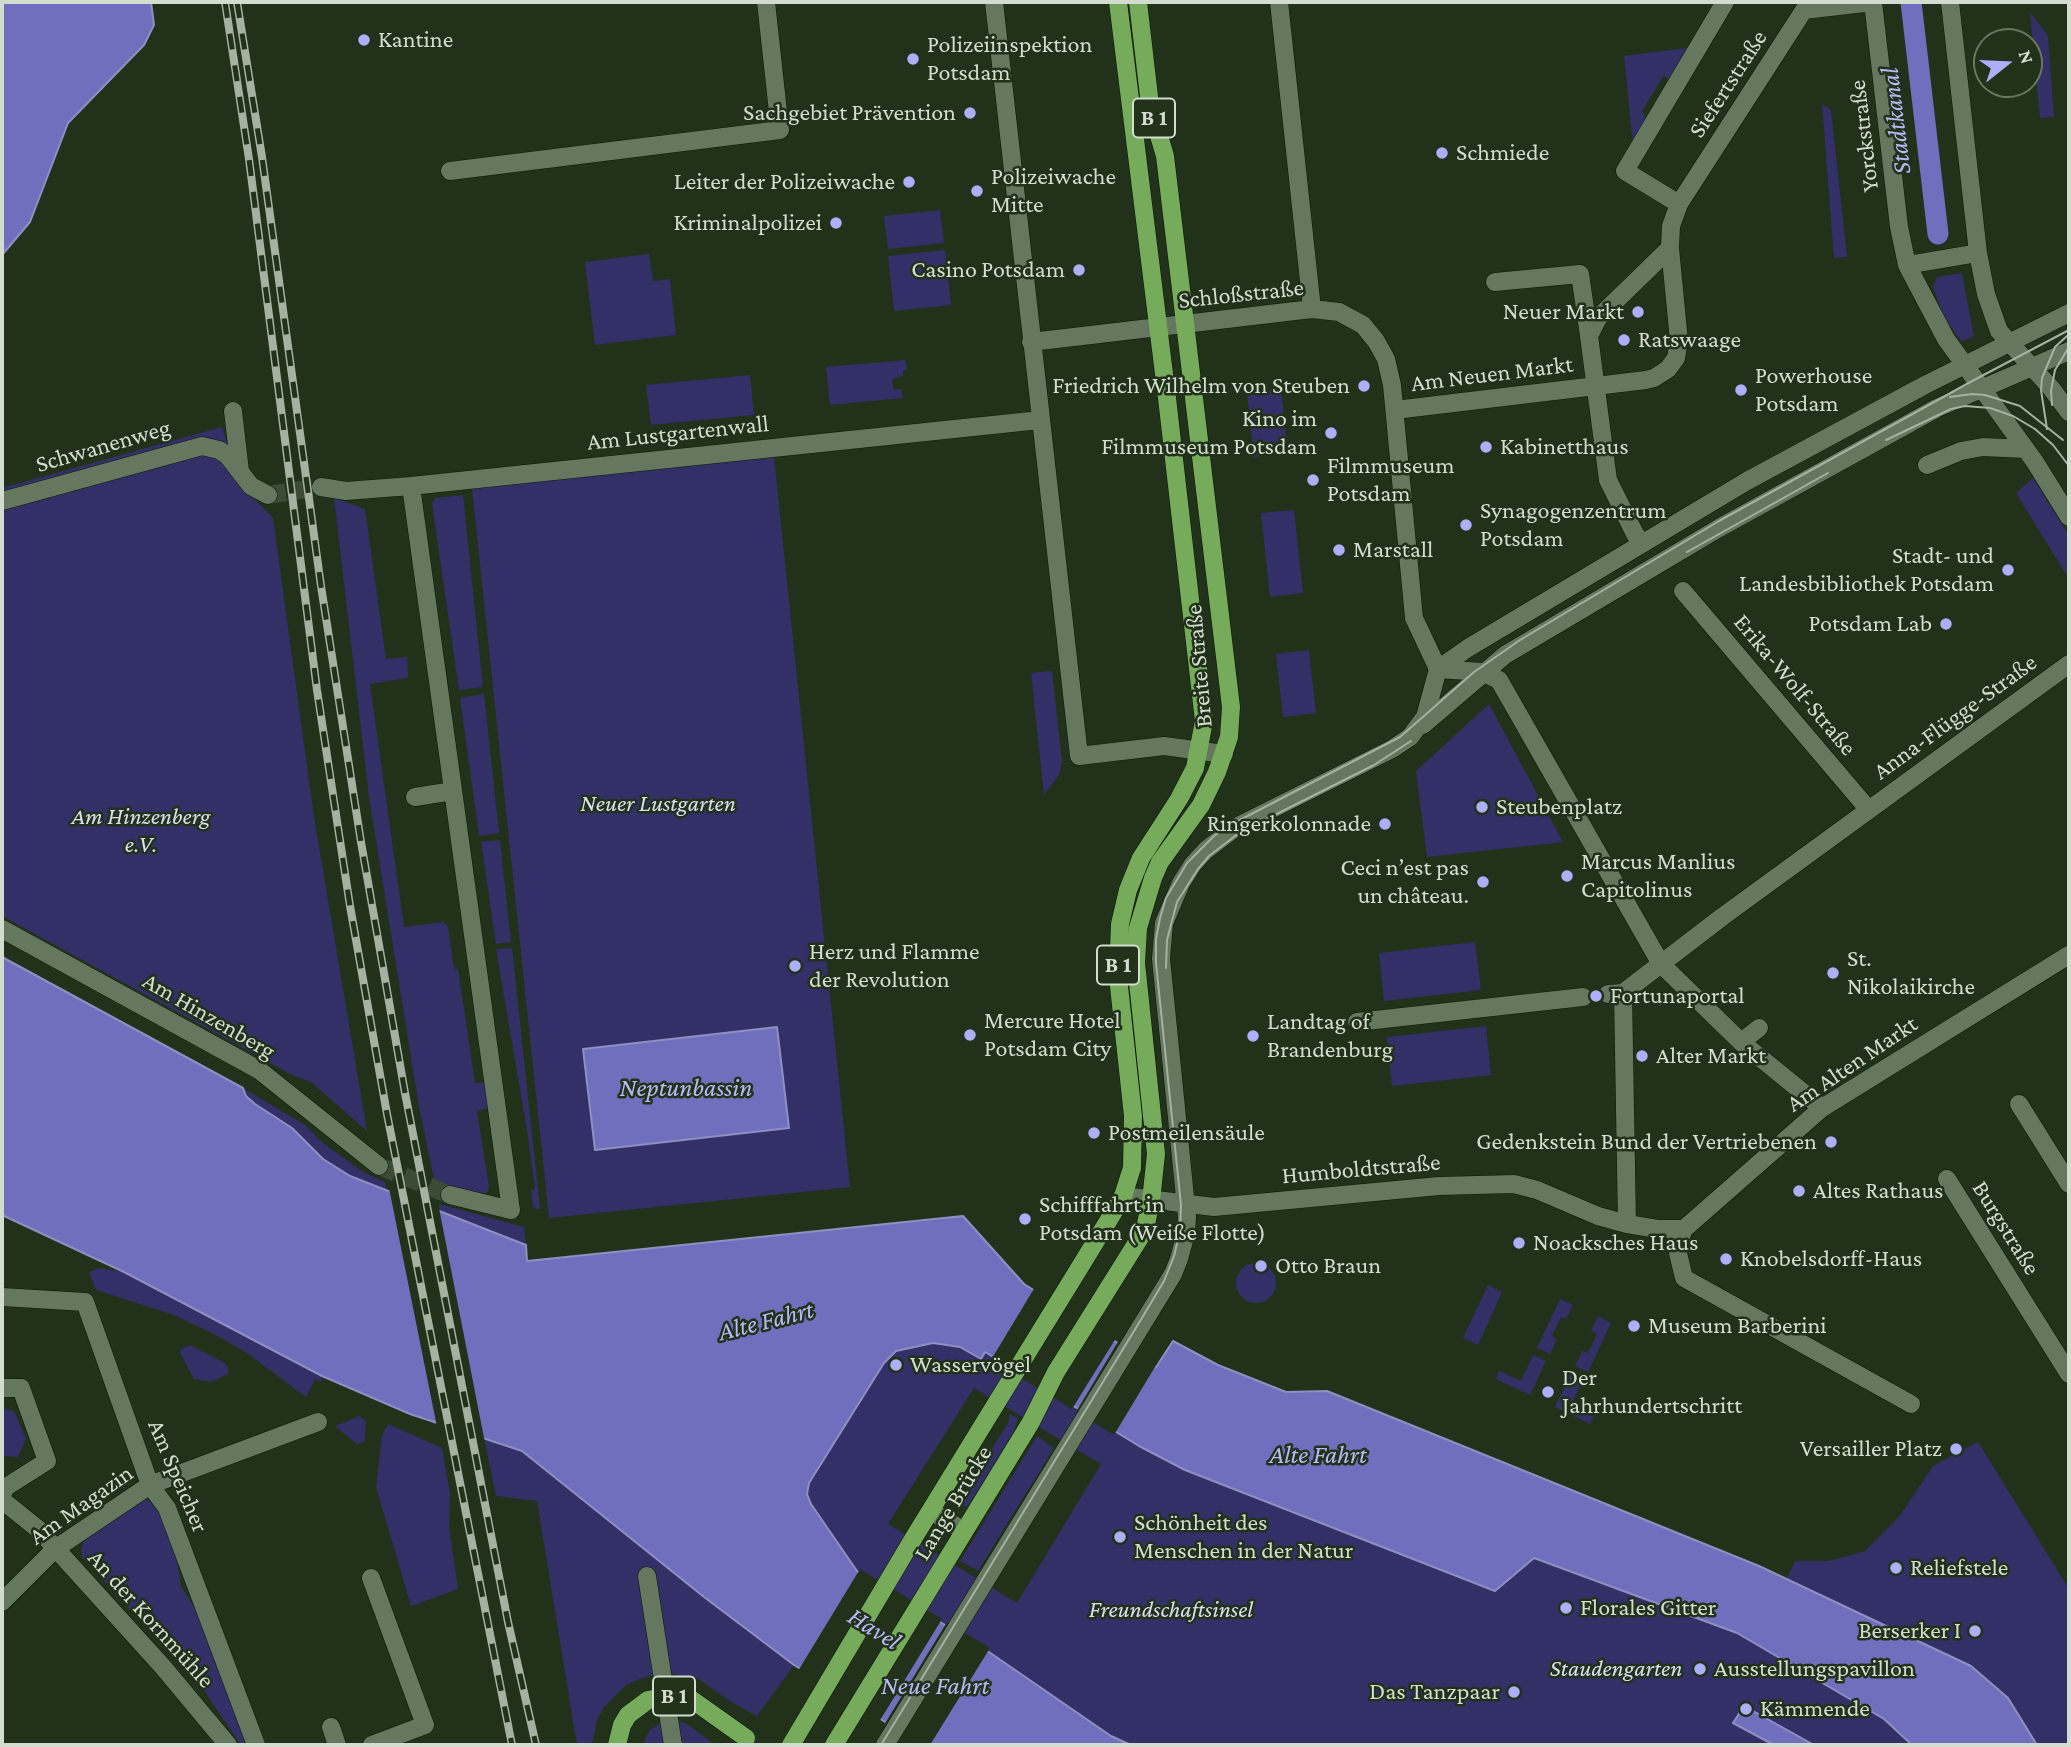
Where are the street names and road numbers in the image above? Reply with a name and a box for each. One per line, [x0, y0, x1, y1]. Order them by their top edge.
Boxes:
street label: Siefertstraße [1683, 25, 1773, 143]
street label: Yorckstraße [1843, 78, 1885, 194]
road number: B 1 [1133, 99, 1175, 138]
street label: Schloßstraße [1177, 273, 1305, 315]
street label: Am Neuen Markt [1409, 350, 1575, 398]
street label: Am Lustgartenwall [586, 409, 770, 457]
street label: Schwanenweg [33, 413, 173, 479]
street label: Breite Straße [1179, 603, 1219, 729]
street label: Erika-Wolf-Straße [1727, 608, 1863, 762]
street label: Anna-Flügge-Straße [1868, 648, 2042, 786]
road number: B 1 [1097, 946, 1139, 984]
street label: Am Hinzenberg [137, 966, 281, 1066]
street label: Am Alten Markt [1781, 1010, 1923, 1118]
street label: Humboldtstraße [1281, 1148, 1441, 1190]
street label: Burgstraße [1966, 1175, 2046, 1281]
street label: Am Speicher [141, 1415, 215, 1537]
street label: Lange Brücke [908, 1440, 998, 1566]
street label: Am Magazin [23, 1459, 139, 1551]
street label: An der Kornmühle [81, 1544, 221, 1694]
road number: B 1 [653, 1676, 695, 1716]

